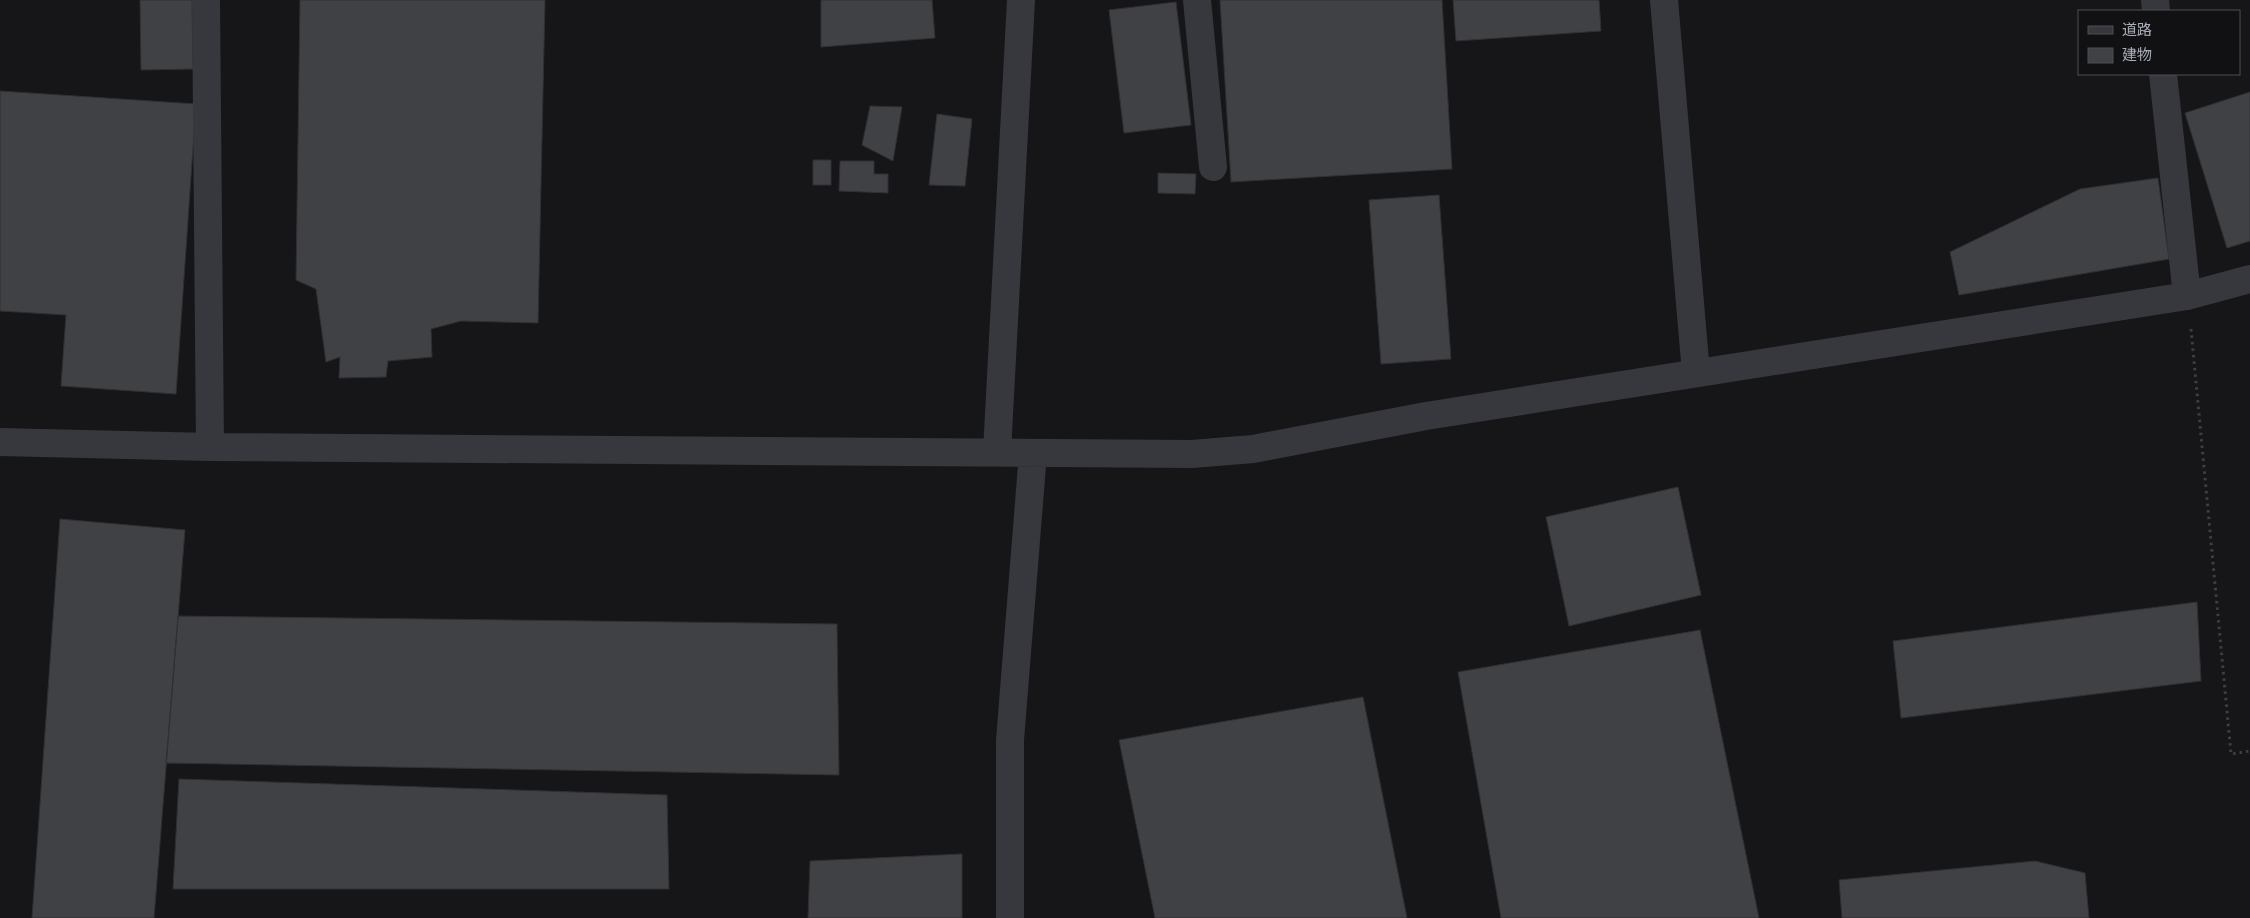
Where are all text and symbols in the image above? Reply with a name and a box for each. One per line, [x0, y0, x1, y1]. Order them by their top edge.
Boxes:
legend [2078, 10, 2240, 75]
text: 道路 [2122, 19, 2152, 40]
text: 建物 [2122, 44, 2152, 65]

